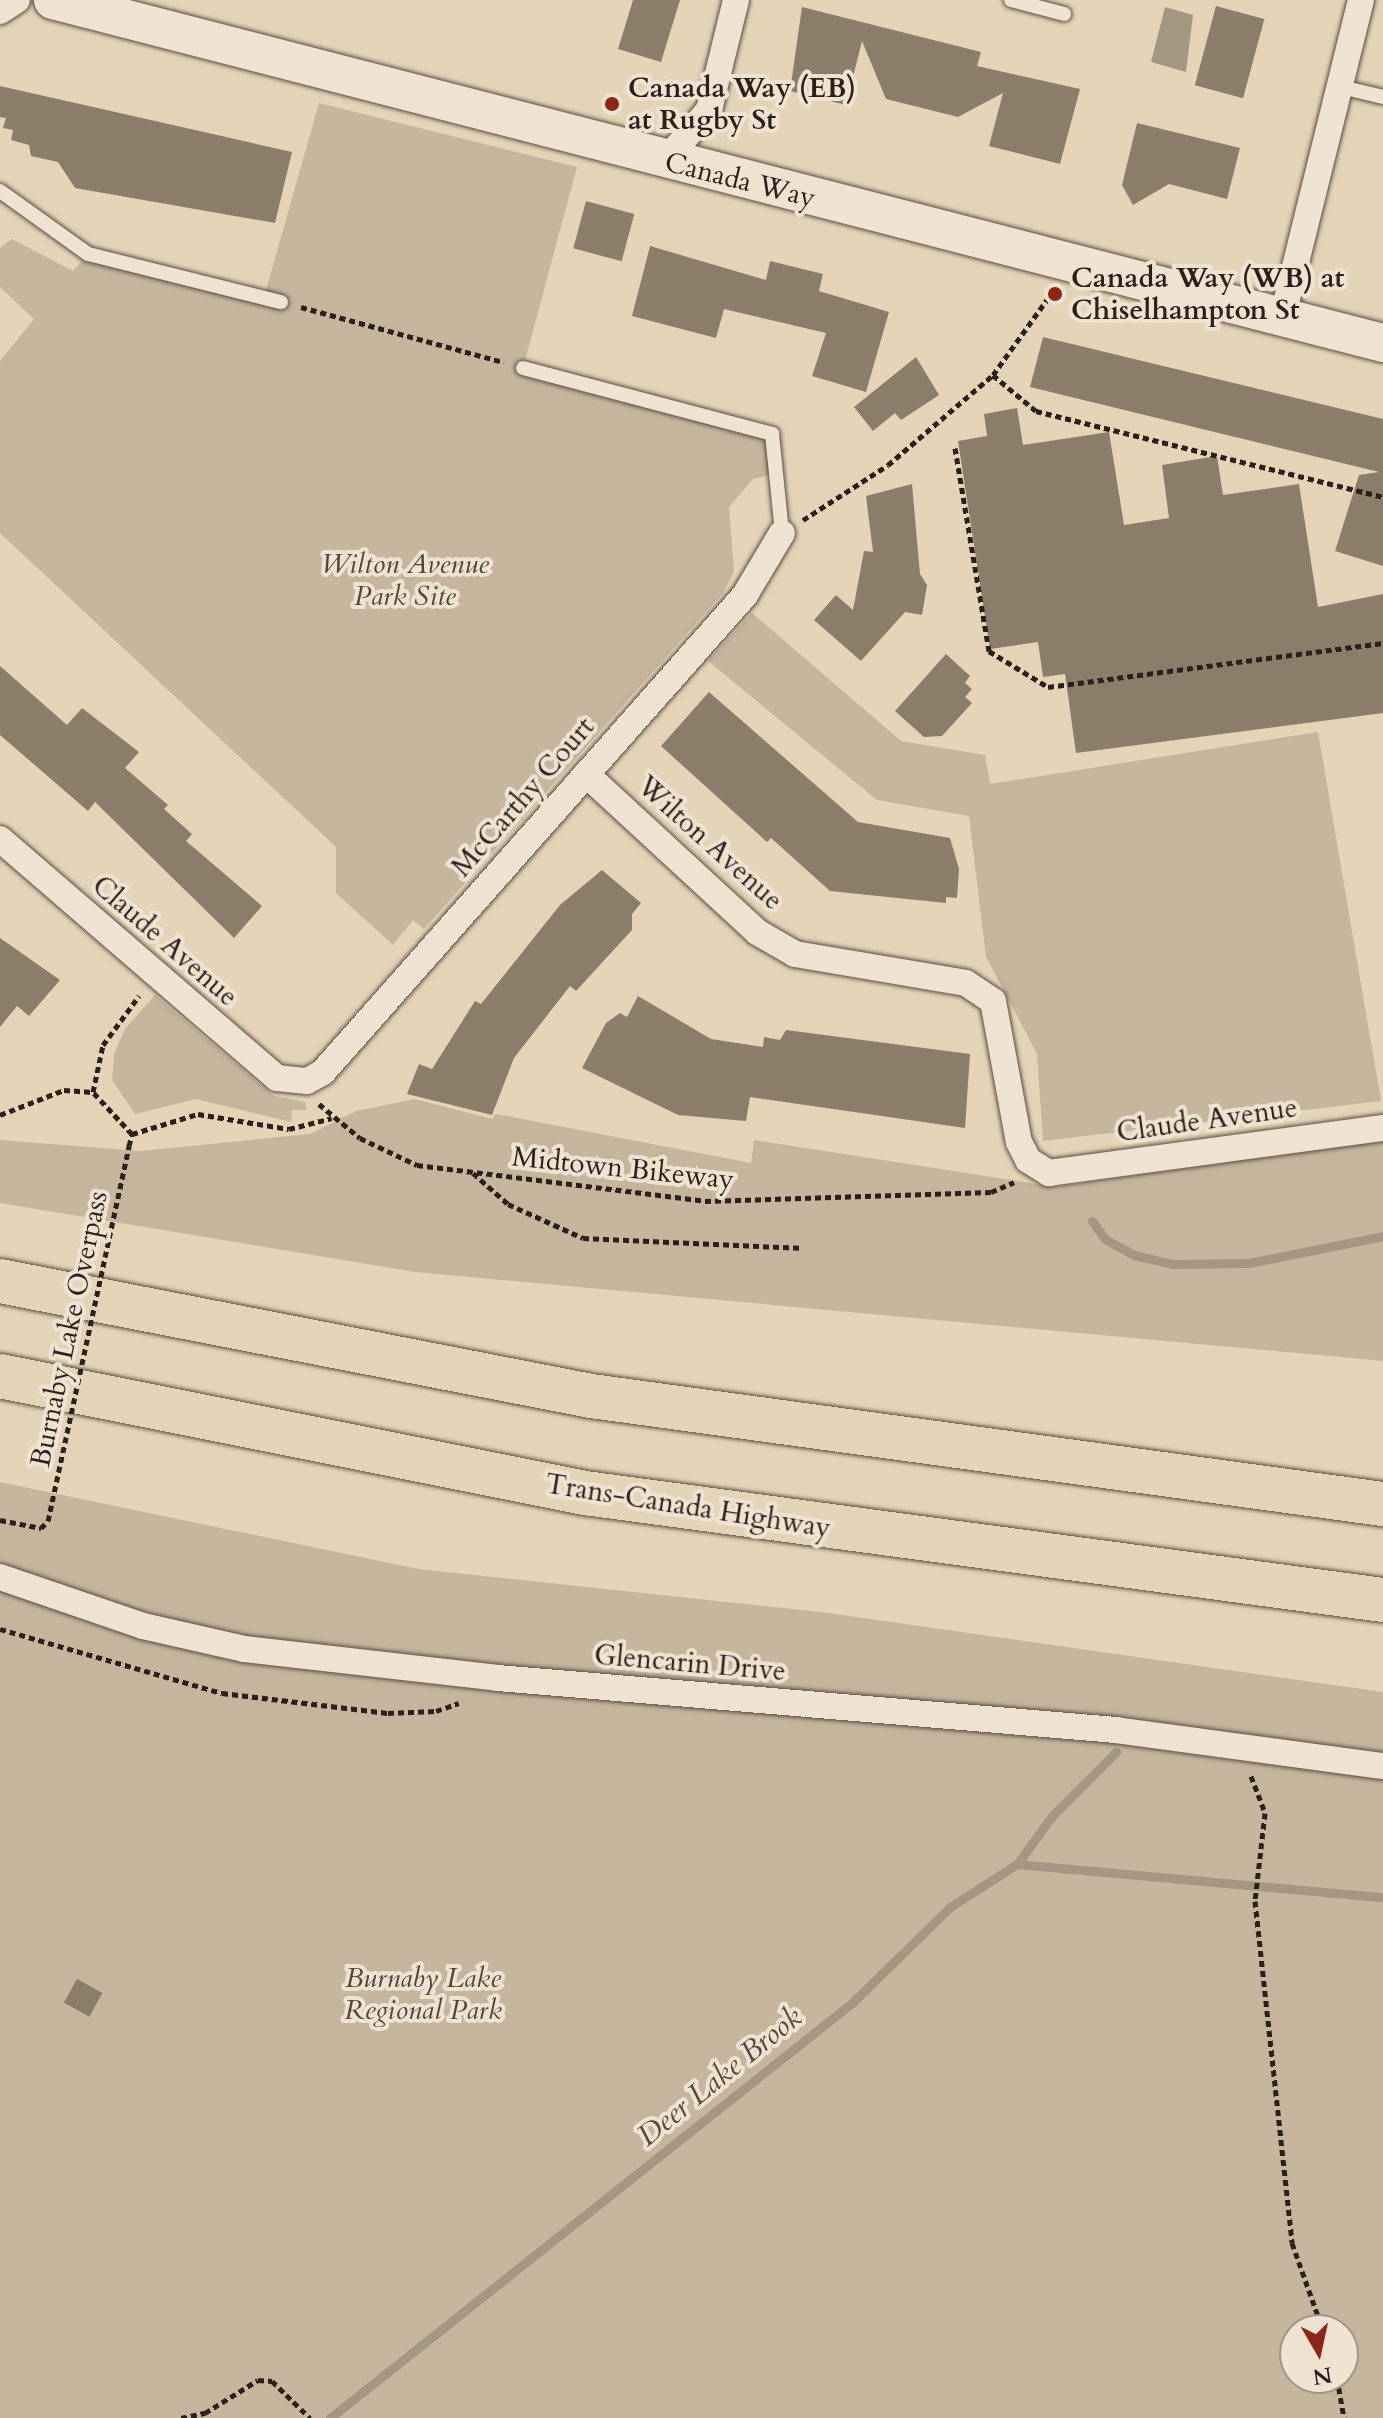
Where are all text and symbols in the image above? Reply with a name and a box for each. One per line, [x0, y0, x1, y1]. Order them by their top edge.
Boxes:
place label: Canada Way (EB) at Rugby St [628, 71, 856, 137]
marker: Canada Way (EB) at Rugby St [603, 95, 621, 113]
street label: Canada Way [661, 145, 819, 215]
place label: Canada Way (WB) at Chiselhampton St [1071, 261, 1344, 327]
marker: Canada Way (WB) at Chiselhampton St [1046, 285, 1064, 303]
park label: Wilton Avenue Park Site [321, 547, 489, 613]
street label: McCarthy Court [445, 710, 601, 884]
street label: Wilton Avenue [630, 769, 790, 917]
street label: Claude Avenue [85, 869, 245, 1013]
street label: Claude Avenue [1115, 1091, 1299, 1149]
street label: Midtown Bikeway [510, 1140, 736, 1196]
street label: Burnaby Lake Overpass [23, 1188, 115, 1470]
street label: Trans-Canada Highway [543, 1467, 833, 1545]
street label: Glencarin Drive [593, 1638, 787, 1688]
park label: Burnaby Lake Regional Park [344, 1961, 502, 2027]
water label: Deer Lake Brook [630, 2000, 810, 2154]
north arrow [1279, 2314, 1359, 2394]
text: N [1311, 2359, 1334, 2392]

